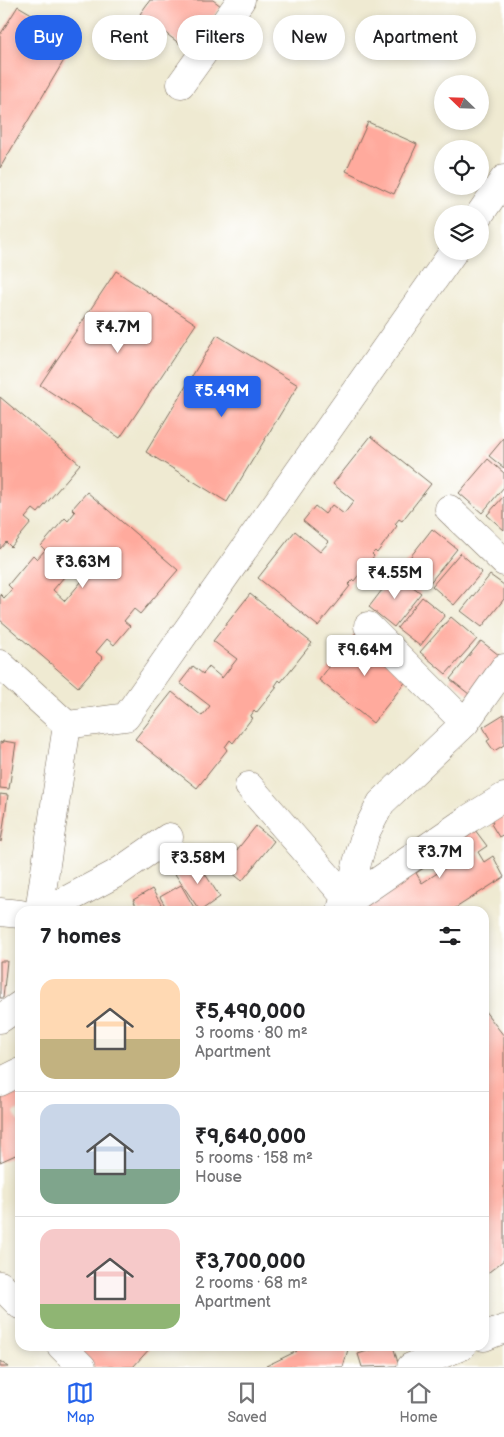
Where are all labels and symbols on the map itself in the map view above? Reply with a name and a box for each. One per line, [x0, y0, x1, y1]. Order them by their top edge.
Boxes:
north arrow [434, 75, 489, 130]
pin: ₹4.7M [83, 312, 153, 354]
pin: ₹5.49M [181, 376, 263, 418]
pin: ₹3.63M [42, 546, 124, 589]
pin: ₹4.55M [354, 558, 436, 600]
pin: ₹9.64M [324, 634, 406, 677]
pin: ₹3.7M [405, 836, 475, 879]
pin: ₹3.58M [157, 842, 239, 885]

